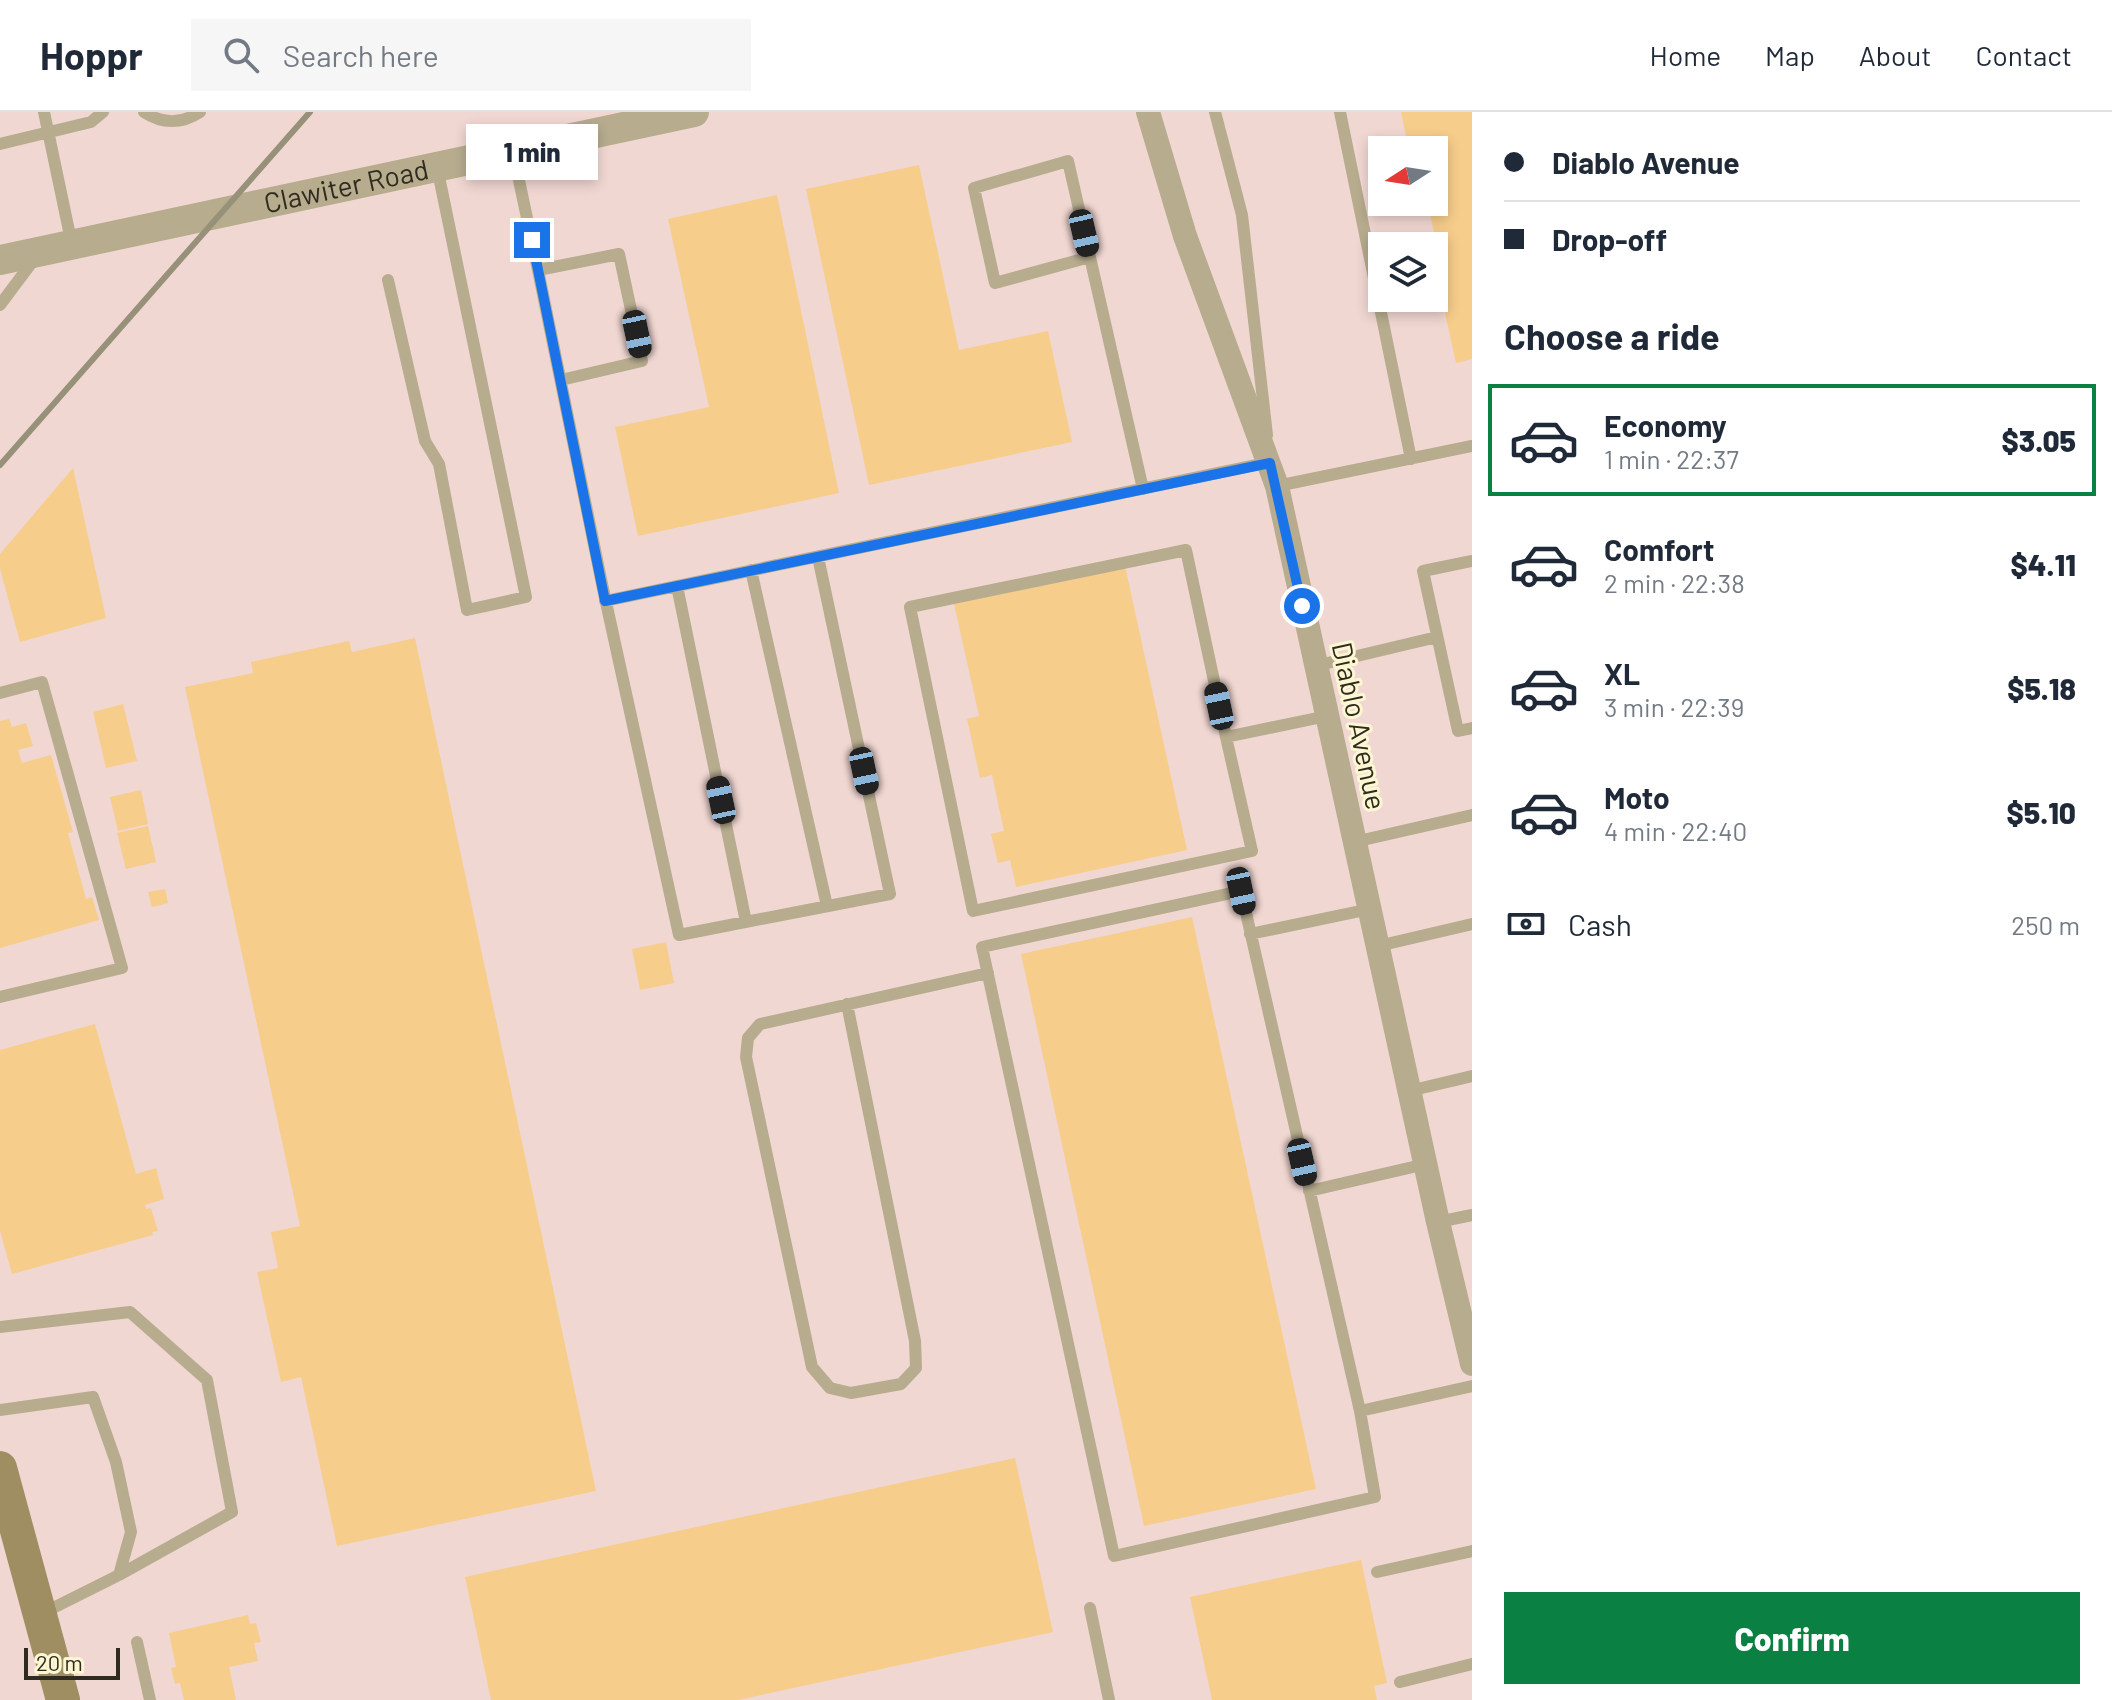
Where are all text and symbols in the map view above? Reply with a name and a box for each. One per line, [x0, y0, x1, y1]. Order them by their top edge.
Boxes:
search box [191, 19, 751, 91]
text: Hoppr [40, 32, 143, 78]
icon: search [219, 33, 263, 77]
text: Search here [283, 37, 439, 73]
text: Home [1650, 38, 1721, 72]
text: Map [1765, 38, 1815, 72]
text: About [1859, 38, 1931, 72]
text: Contact [1975, 38, 2072, 72]
callout: 1 min [466, 124, 598, 180]
text: 1 min [503, 136, 561, 167]
north arrow [1368, 136, 1448, 216]
map controls [1368, 136, 1448, 312]
text: Diablo Avenue [1552, 144, 1740, 180]
street label: Clawiter Road [261, 151, 431, 219]
car [1067, 207, 1101, 259]
text: Drop-off [1552, 221, 1667, 257]
route end [514, 222, 550, 258]
button: layers [1368, 232, 1448, 312]
car [620, 308, 654, 360]
text: Choose a ride [1504, 314, 1720, 357]
icon: car [1508, 404, 1580, 476]
text: Economy [1604, 407, 1727, 443]
text: $3.05 [2001, 422, 2076, 458]
text: 1 min · 22:37 [1604, 443, 1739, 474]
icon: car [1508, 528, 1580, 600]
text: Comfort [1604, 531, 1714, 567]
text: $4.11 [2010, 546, 2076, 582]
text: 2 min · 22:38 [1604, 567, 1745, 598]
route start [1284, 588, 1320, 624]
street label: Diablo Avenue [1326, 639, 1394, 813]
icon: car [1508, 652, 1580, 724]
text: XL [1604, 655, 1640, 691]
text: $5.18 [2007, 670, 2076, 706]
car [1202, 680, 1236, 732]
text: 3 min · 22:39 [1604, 691, 1744, 722]
car [847, 745, 881, 797]
car [704, 774, 738, 826]
icon: car [1508, 776, 1580, 848]
text: Moto [1604, 779, 1670, 815]
text: $5.10 [2007, 794, 2076, 830]
text: 4 min · 22:40 [1604, 815, 1747, 846]
car [1224, 865, 1258, 917]
icon: cash [1504, 902, 1548, 946]
text: Cash [1568, 906, 1632, 942]
text: 250 m [2011, 909, 2080, 940]
car [1285, 1136, 1319, 1188]
button: Confirm [1504, 1592, 2080, 1684]
scale bar [24, 1644, 120, 1680]
text: 20 m [36, 1649, 83, 1675]

